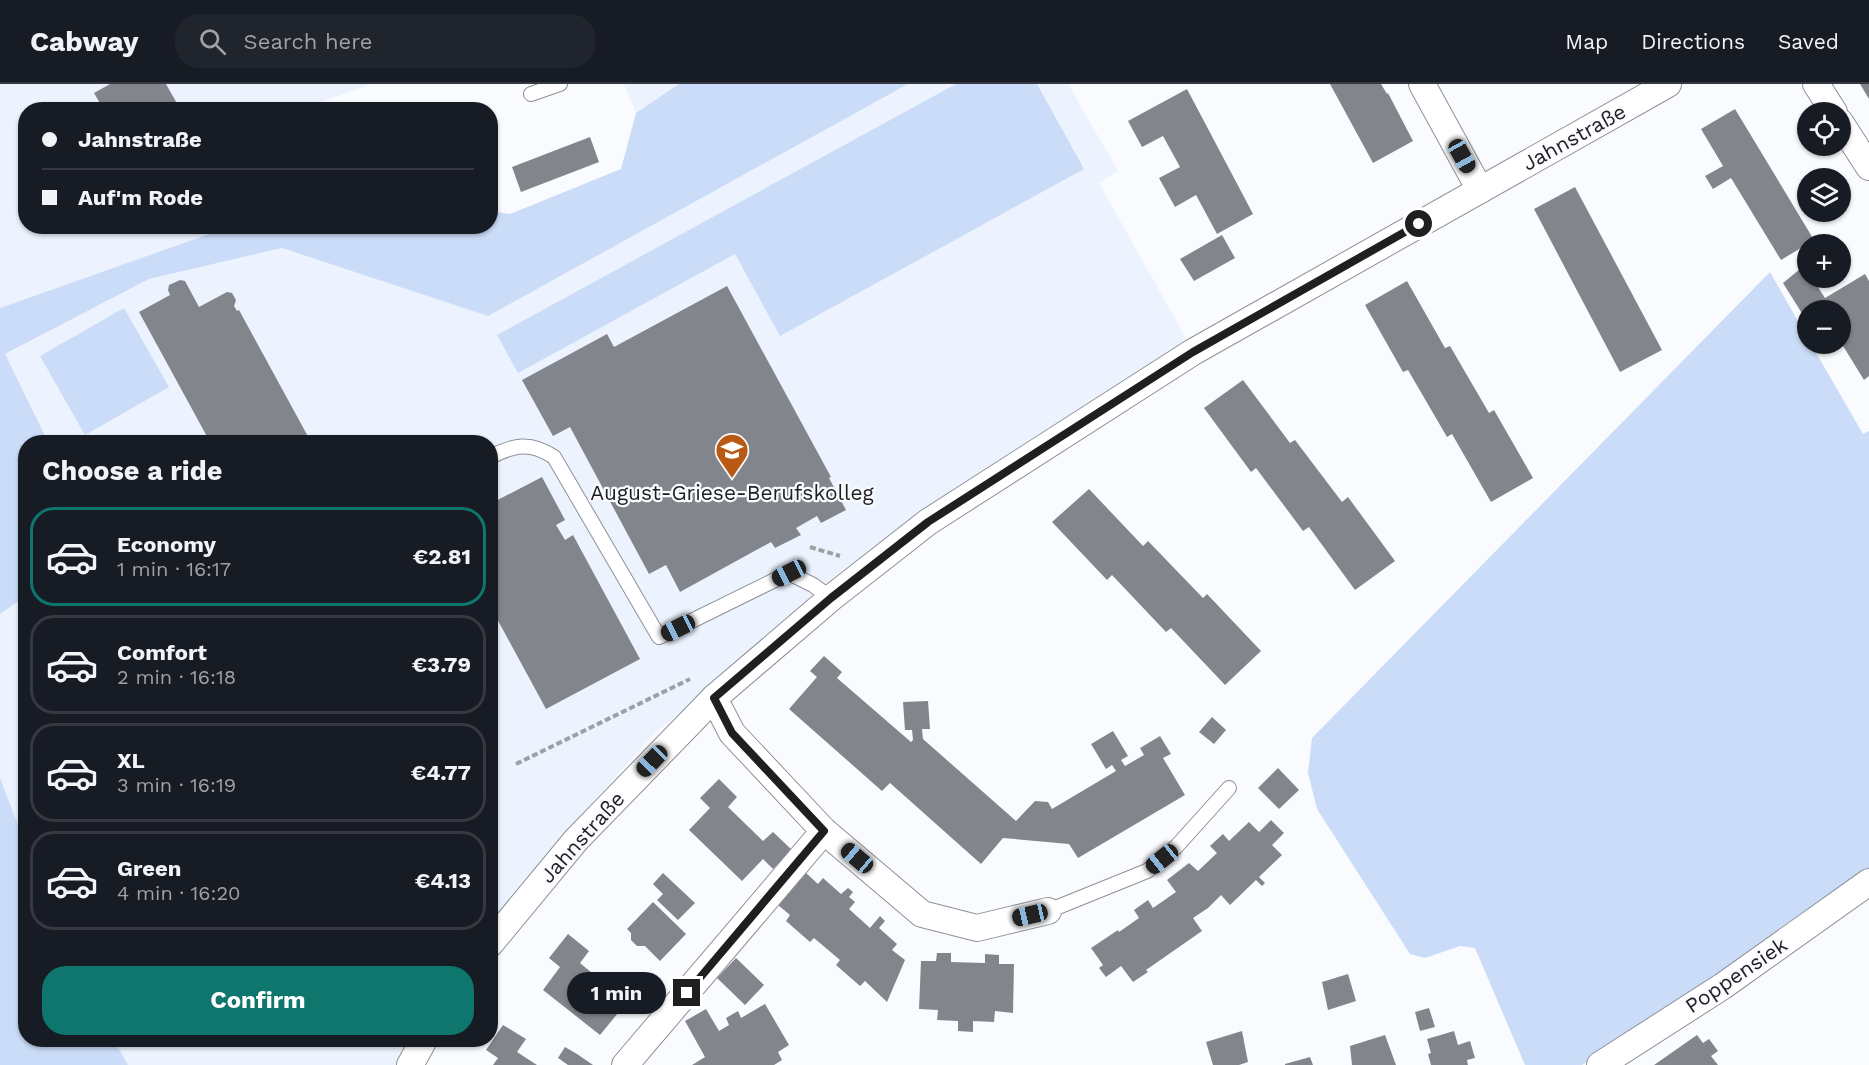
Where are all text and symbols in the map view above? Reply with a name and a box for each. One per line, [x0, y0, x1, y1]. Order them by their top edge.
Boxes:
search box [175, 14, 595, 68]
text: Cabway [30, 25, 139, 58]
icon: search [196, 25, 229, 58]
text: Search here [244, 29, 373, 54]
text: Map [1565, 29, 1608, 54]
text: Directions [1641, 29, 1745, 54]
text: Saved [1778, 29, 1839, 54]
street label: Jahnstraße [1518, 98, 1630, 176]
map controls [1797, 102, 1851, 354]
button: locate [1797, 102, 1851, 156]
text: Jahnstraße [78, 127, 202, 152]
car [1445, 136, 1479, 176]
button: layers [1797, 168, 1851, 222]
text: Auf'm Rode [78, 185, 203, 210]
route start [1405, 210, 1432, 237]
button: + [1797, 234, 1851, 288]
button: − [1797, 300, 1851, 354]
school or university icon: August-Griese-Berufskolleg [714, 432, 750, 479]
text: Choose a ride [42, 455, 222, 487]
place label: August-Griese-Berufskolleg [590, 480, 875, 505]
icon: car [45, 530, 99, 584]
text: Economy [117, 532, 216, 557]
text: €2.81 [413, 544, 471, 569]
text: 1 min · 16:17 [117, 557, 231, 581]
car [769, 557, 809, 589]
car [658, 612, 698, 644]
icon: car [45, 638, 99, 692]
text: Comfort [117, 640, 207, 665]
text: €3.79 [412, 652, 471, 677]
text: 2 min · 16:18 [117, 665, 236, 689]
car [633, 742, 671, 780]
icon: car [45, 746, 99, 800]
text: XL [117, 748, 145, 773]
text: €4.77 [411, 760, 471, 785]
text: 3 min · 16:19 [117, 773, 236, 797]
street label: Jahnstraße [534, 786, 630, 888]
car [837, 840, 877, 876]
car [1142, 841, 1182, 877]
icon: car [45, 854, 99, 908]
text: Green [117, 856, 181, 881]
text: €4.13 [415, 868, 471, 893]
text: 4 min · 16:20 [117, 881, 241, 905]
car [1010, 902, 1050, 928]
street label: Poppensiek [1680, 932, 1792, 1018]
button: Confirm [42, 966, 474, 1035]
callout: 1 min [567, 972, 666, 1014]
route end [673, 979, 700, 1006]
text: 1 min [591, 981, 642, 1005]

